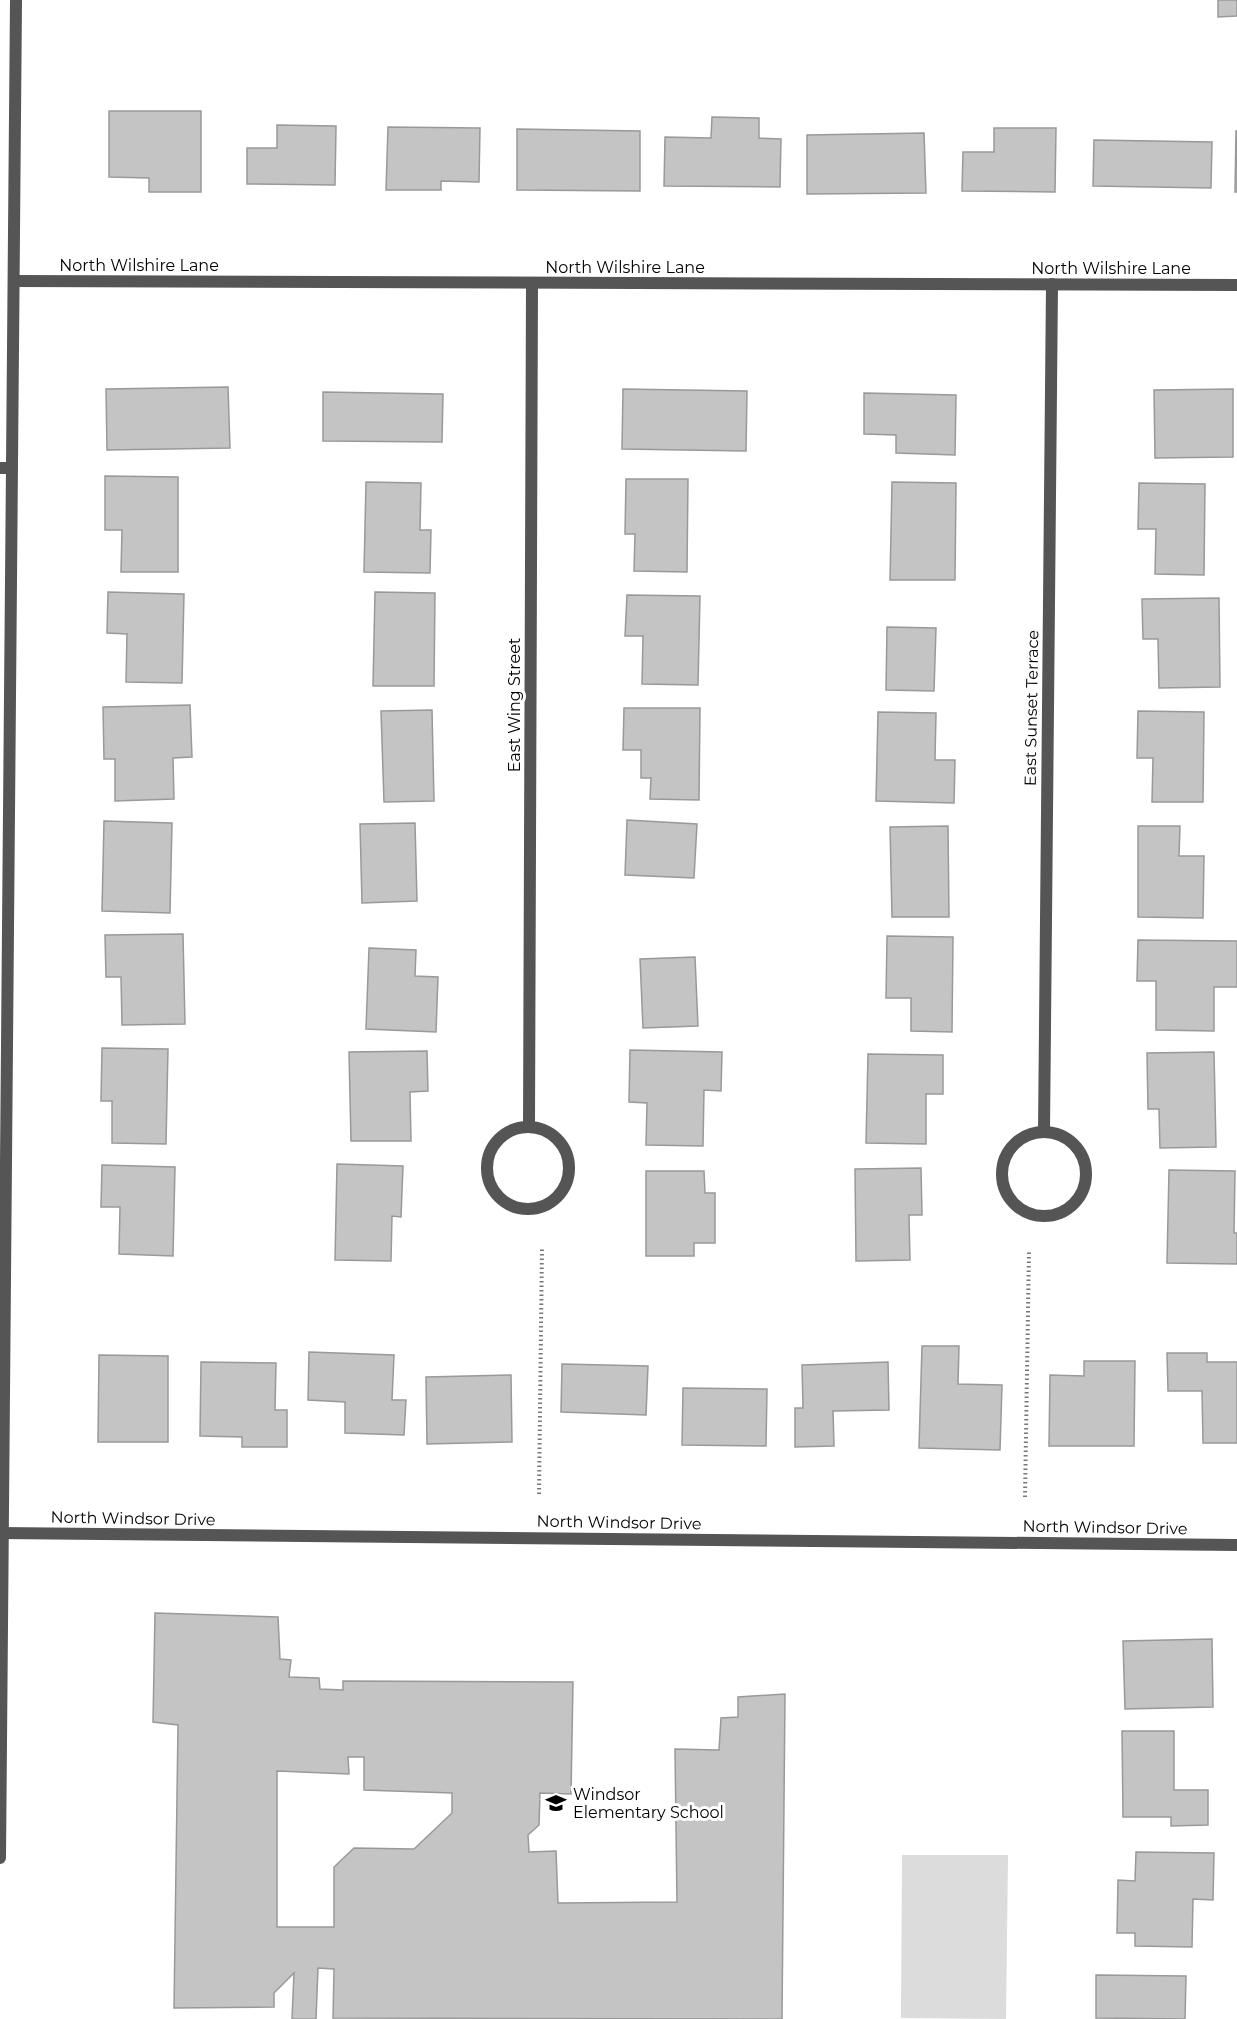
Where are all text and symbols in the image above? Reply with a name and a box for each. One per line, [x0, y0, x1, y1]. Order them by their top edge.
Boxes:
street label: North Wilshire Lane [59, 256, 219, 275]
street label: North Wilshire Lane [545, 258, 705, 277]
street label: North Wilshire Lane [1031, 259, 1191, 278]
street label: East Sunset Terrace [1021, 630, 1042, 786]
street label: East Wing Street [505, 637, 524, 772]
street label: North Windsor Drive [50, 1508, 216, 1529]
street label: North Windsor Drive [536, 1512, 702, 1533]
street label: North Windsor Drive [1022, 1517, 1188, 1538]
place label: Windsor Elementary School [573, 1785, 724, 1822]
school or university icon: Windsor Elementary School [544, 1791, 568, 1815]

